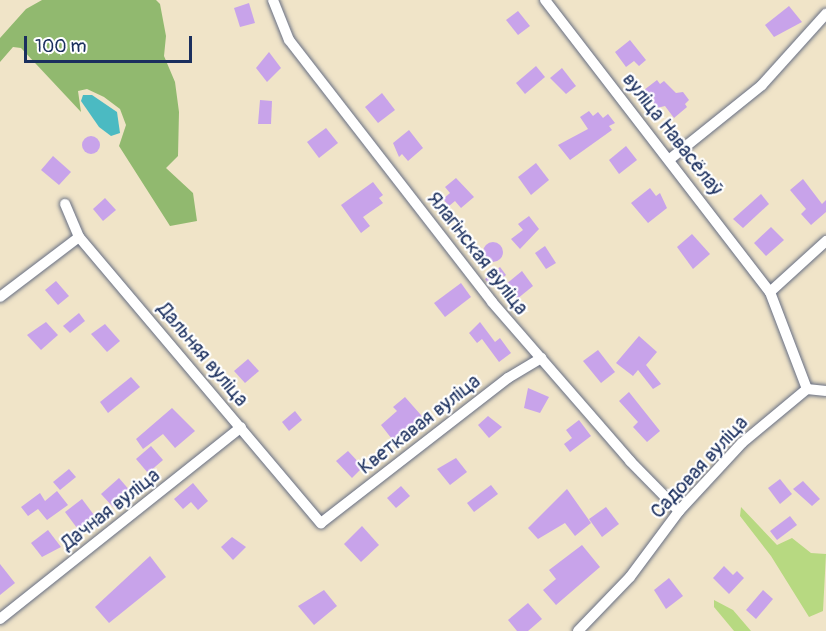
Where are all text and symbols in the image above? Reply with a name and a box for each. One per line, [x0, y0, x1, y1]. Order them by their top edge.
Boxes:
scale bar [27, 24, 195, 62]
text: 100 m [35, 35, 87, 58]
street label: вуліца Навасёлаў [618, 68, 728, 200]
street label: Ялагінская вуліца [422, 187, 534, 319]
street label: Дальняя вуліца [153, 297, 253, 411]
street label: Кветкавая вуліца [353, 369, 485, 479]
street label: Садовая вуліца [645, 411, 753, 523]
street label: Дачная вуліца [56, 463, 164, 555]

